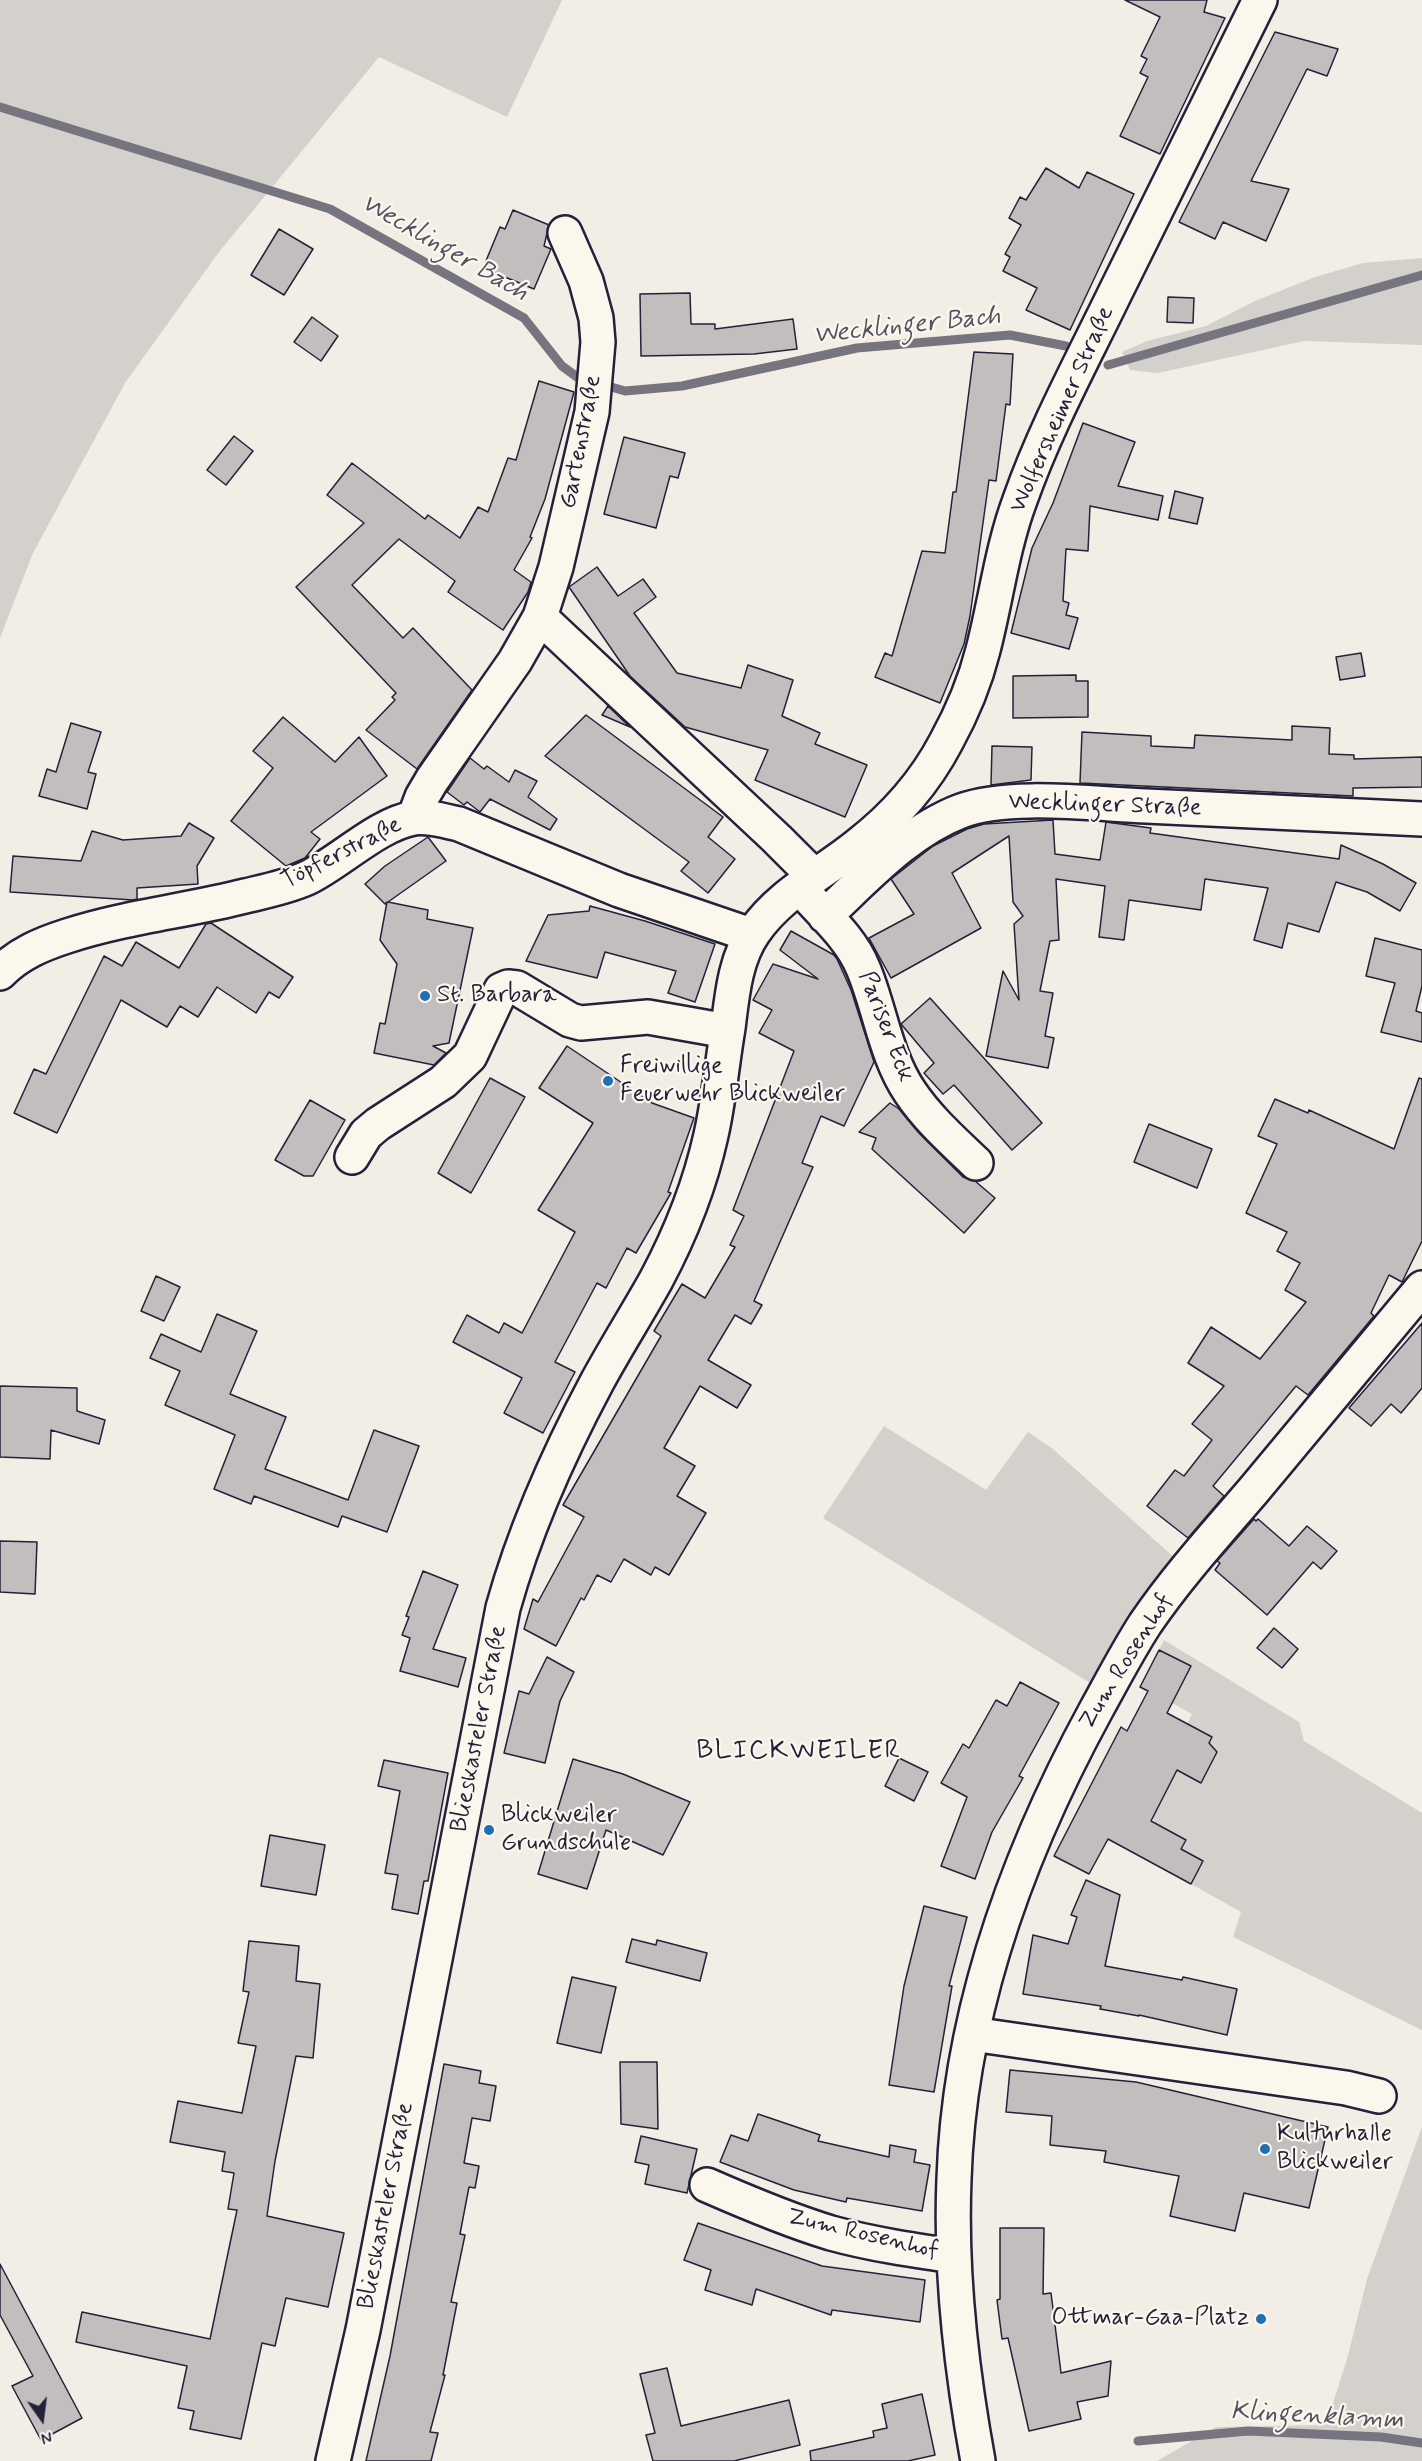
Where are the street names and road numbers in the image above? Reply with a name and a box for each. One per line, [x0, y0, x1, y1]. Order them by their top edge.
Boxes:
street label: Wolfersheimer Straße [1005, 302, 1121, 518]
street label: Gartenstraße [555, 373, 609, 511]
street label: Wecklinger Straße [1008, 788, 1202, 824]
street label: Töpferstraße [277, 811, 407, 897]
street label: Pariser Eck [851, 968, 919, 1086]
street label: Zum Rosenhof [1074, 1589, 1180, 1735]
street label: Blieskasteler Straße [446, 1623, 514, 1835]
street label: Blieskasteler Straße [353, 2100, 421, 2312]
street label: Zum Rosenhof [784, 2204, 942, 2266]

